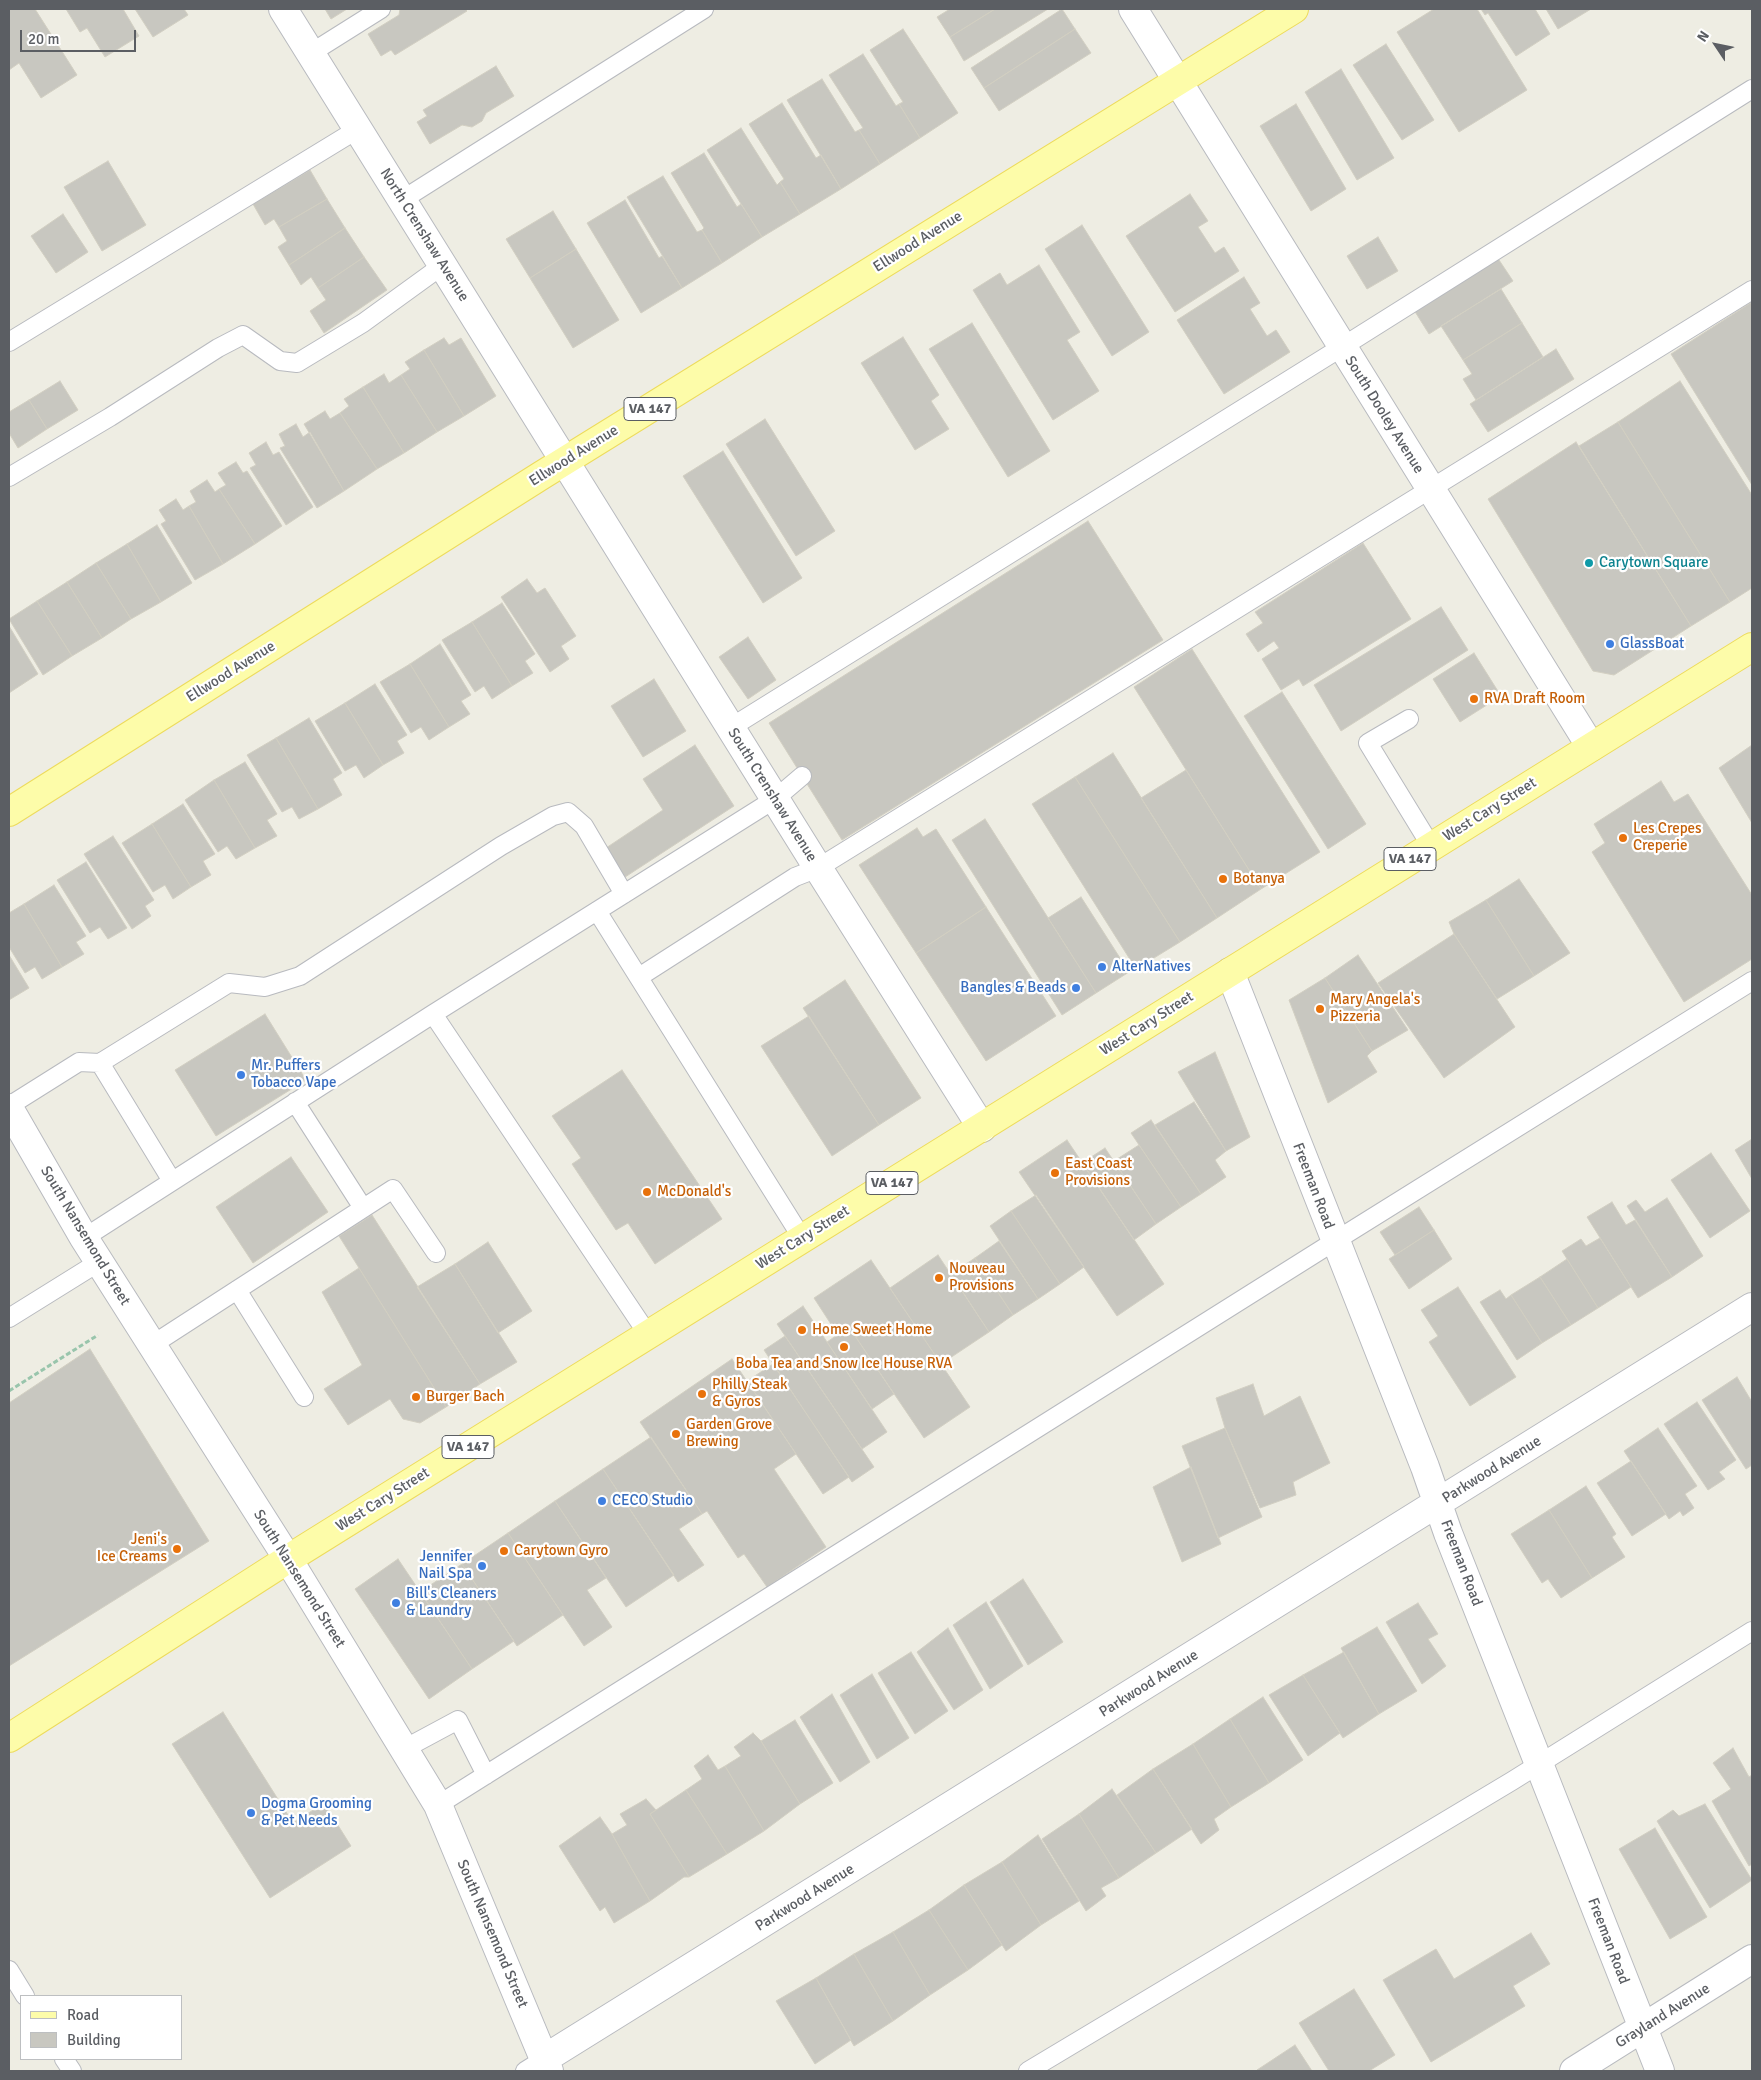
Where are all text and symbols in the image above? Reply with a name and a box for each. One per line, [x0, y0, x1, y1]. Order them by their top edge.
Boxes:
scale bar [22, 20, 139, 52]
north arrow [1691, 20, 1741, 70]
text: N [1693, 28, 1713, 45]
text: 20 m [28, 30, 59, 48]
street label: North Crenshaw Avenue [376, 165, 472, 305]
street label: Ellwood Avenue [870, 207, 966, 277]
street label: South Dooley Avenue [1341, 353, 1427, 477]
road number: VA 147 [624, 398, 676, 420]
street label: Ellwood Avenue [526, 421, 622, 491]
place label: Carytown Square [1599, 554, 1709, 572]
marker: Carytown Square [1583, 557, 1595, 569]
place label: GlassBoat [1620, 635, 1684, 653]
street label: Ellwood Avenue [183, 637, 279, 707]
marker: GlassBoat [1604, 638, 1616, 650]
place label: RVA Draft Room [1484, 690, 1585, 708]
marker: RVA Draft Room [1468, 693, 1480, 705]
street label: South Crenshaw Avenue [723, 725, 821, 865]
street label: West Cary Street [1440, 774, 1540, 846]
place label: Les Crepes Creperie [1633, 820, 1702, 855]
marker: Les Crepes Creperie [1617, 832, 1629, 844]
road number: VA 147 [1384, 848, 1436, 871]
place label: Botanya [1233, 870, 1285, 888]
marker: Botanya [1217, 873, 1229, 885]
place label: AlterNatives [1112, 958, 1191, 976]
marker: AlterNatives [1096, 961, 1108, 973]
place label: Bangles & Beads [960, 979, 1066, 997]
marker: Bangles & Beads [1070, 982, 1082, 994]
street label: West Cary Street [1097, 988, 1197, 1060]
place label: Mary Angela's Pizzeria [1330, 991, 1420, 1026]
marker: Mary Angela's Pizzeria [1314, 1003, 1326, 1015]
place label: Mr. Puffers Tobacco Vape [251, 1057, 337, 1092]
marker: Mr. Puffers Tobacco Vape [235, 1069, 247, 1081]
street label: Freeman Road [1288, 1140, 1338, 1232]
place label: East Coast Provisions [1065, 1155, 1132, 1190]
street label: South Nansemond Street [36, 1163, 134, 1309]
marker: East Coast Provisions [1049, 1167, 1061, 1179]
road number: VA 147 [866, 1172, 918, 1194]
place label: McDonald's [657, 1183, 731, 1201]
marker: McDonald's [641, 1186, 653, 1198]
street label: West Cary Street [753, 1202, 853, 1274]
place label: Nouveau Provisions [949, 1260, 1014, 1295]
marker: Nouveau Provisions [933, 1272, 945, 1284]
place label: Home Sweet Home [812, 1321, 932, 1339]
marker: Home Sweet Home [796, 1324, 808, 1336]
marker: Boba Tea and Snow Ice House RVA [838, 1341, 850, 1353]
place label: Boba Tea and Snow Ice House RVA [735, 1355, 953, 1373]
place label: Philly Steak & Gyros [712, 1376, 788, 1411]
place label: Burger Bach [426, 1388, 505, 1406]
marker: Philly Steak & Gyros [696, 1388, 708, 1400]
marker: Burger Bach [410, 1391, 422, 1403]
place label: Garden Grove Brewing [686, 1416, 772, 1451]
marker: Garden Grove Brewing [670, 1428, 682, 1440]
street label: Parkwood Avenue [1439, 1432, 1545, 1508]
road number: VA 147 [442, 1435, 494, 1458]
street label: West Cary Street [333, 1464, 433, 1536]
place label: CECO Studio [612, 1492, 693, 1510]
marker: CECO Studio [596, 1495, 608, 1507]
street label: South Nansemond Street [249, 1507, 349, 1651]
street label: Freeman Road [1436, 1517, 1486, 1609]
place label: Jeni's Ice Creams [97, 1531, 167, 1566]
place label: Carytown Gyro [514, 1542, 608, 1560]
marker: Jeni's Ice Creams [171, 1543, 183, 1555]
marker: Carytown Gyro [498, 1545, 510, 1557]
place label: Jennifer Nail Spa [419, 1548, 472, 1583]
marker: Jennifer Nail Spa [476, 1560, 488, 1572]
place label: Bill's Cleaners & Laundry [406, 1585, 496, 1620]
marker: Bill's Cleaners & Laundry [390, 1597, 402, 1609]
street label: Parkwood Avenue [1096, 1646, 1202, 1722]
place label: Dogma Grooming & Pet Needs [261, 1795, 372, 1830]
marker: Dogma Grooming & Pet Needs [245, 1807, 257, 1819]
street label: South Nansemond Street [453, 1857, 531, 2011]
street label: Parkwood Avenue [752, 1860, 858, 1936]
street label: Freeman Road [1583, 1895, 1633, 1987]
street label: Grayland Avenue [1612, 1980, 1714, 2052]
legend [20, 1995, 182, 2060]
text: Road [67, 2006, 99, 2024]
text: Building [67, 2031, 121, 2049]

